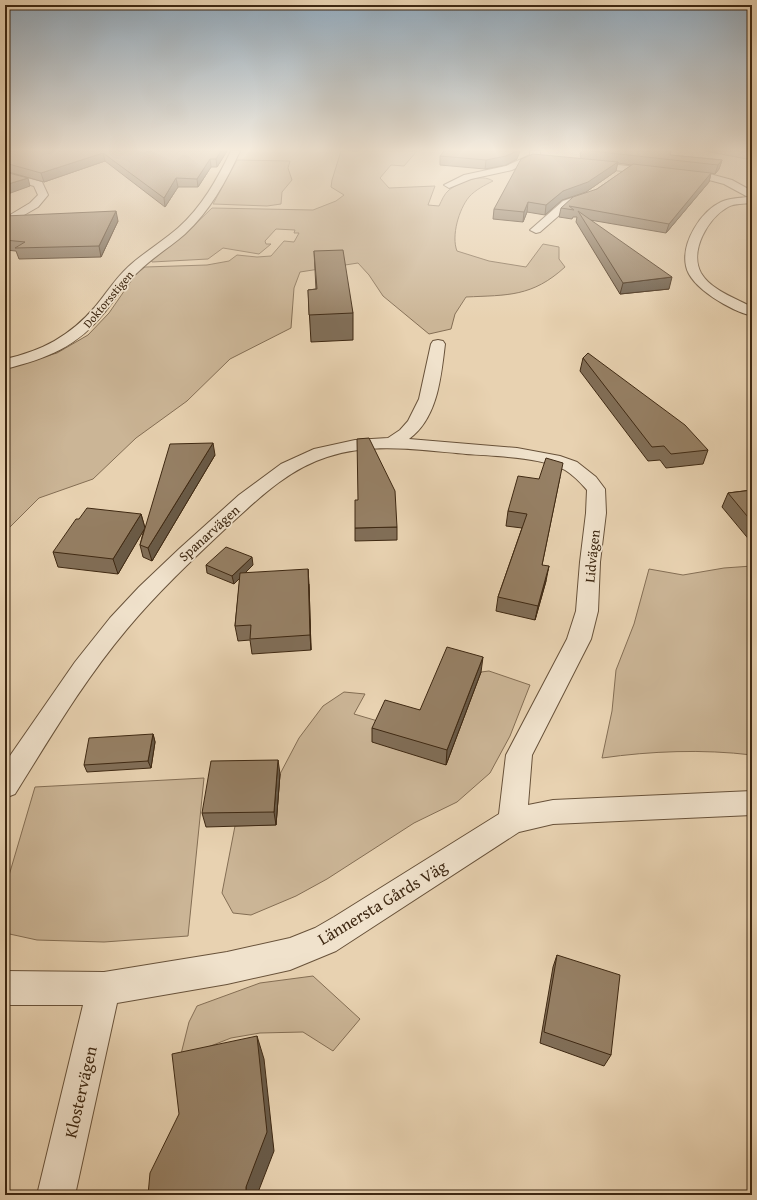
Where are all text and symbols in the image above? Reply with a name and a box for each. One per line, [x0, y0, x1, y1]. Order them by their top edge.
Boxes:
street label: Doktorsstigen [79, 266, 137, 331]
street label: Spanarvägen [174, 500, 244, 566]
street label: Lidvägen [579, 528, 605, 584]
street label: Lännersta Gårds Väg [313, 853, 452, 951]
street label: Klostervägen [57, 1043, 103, 1140]

